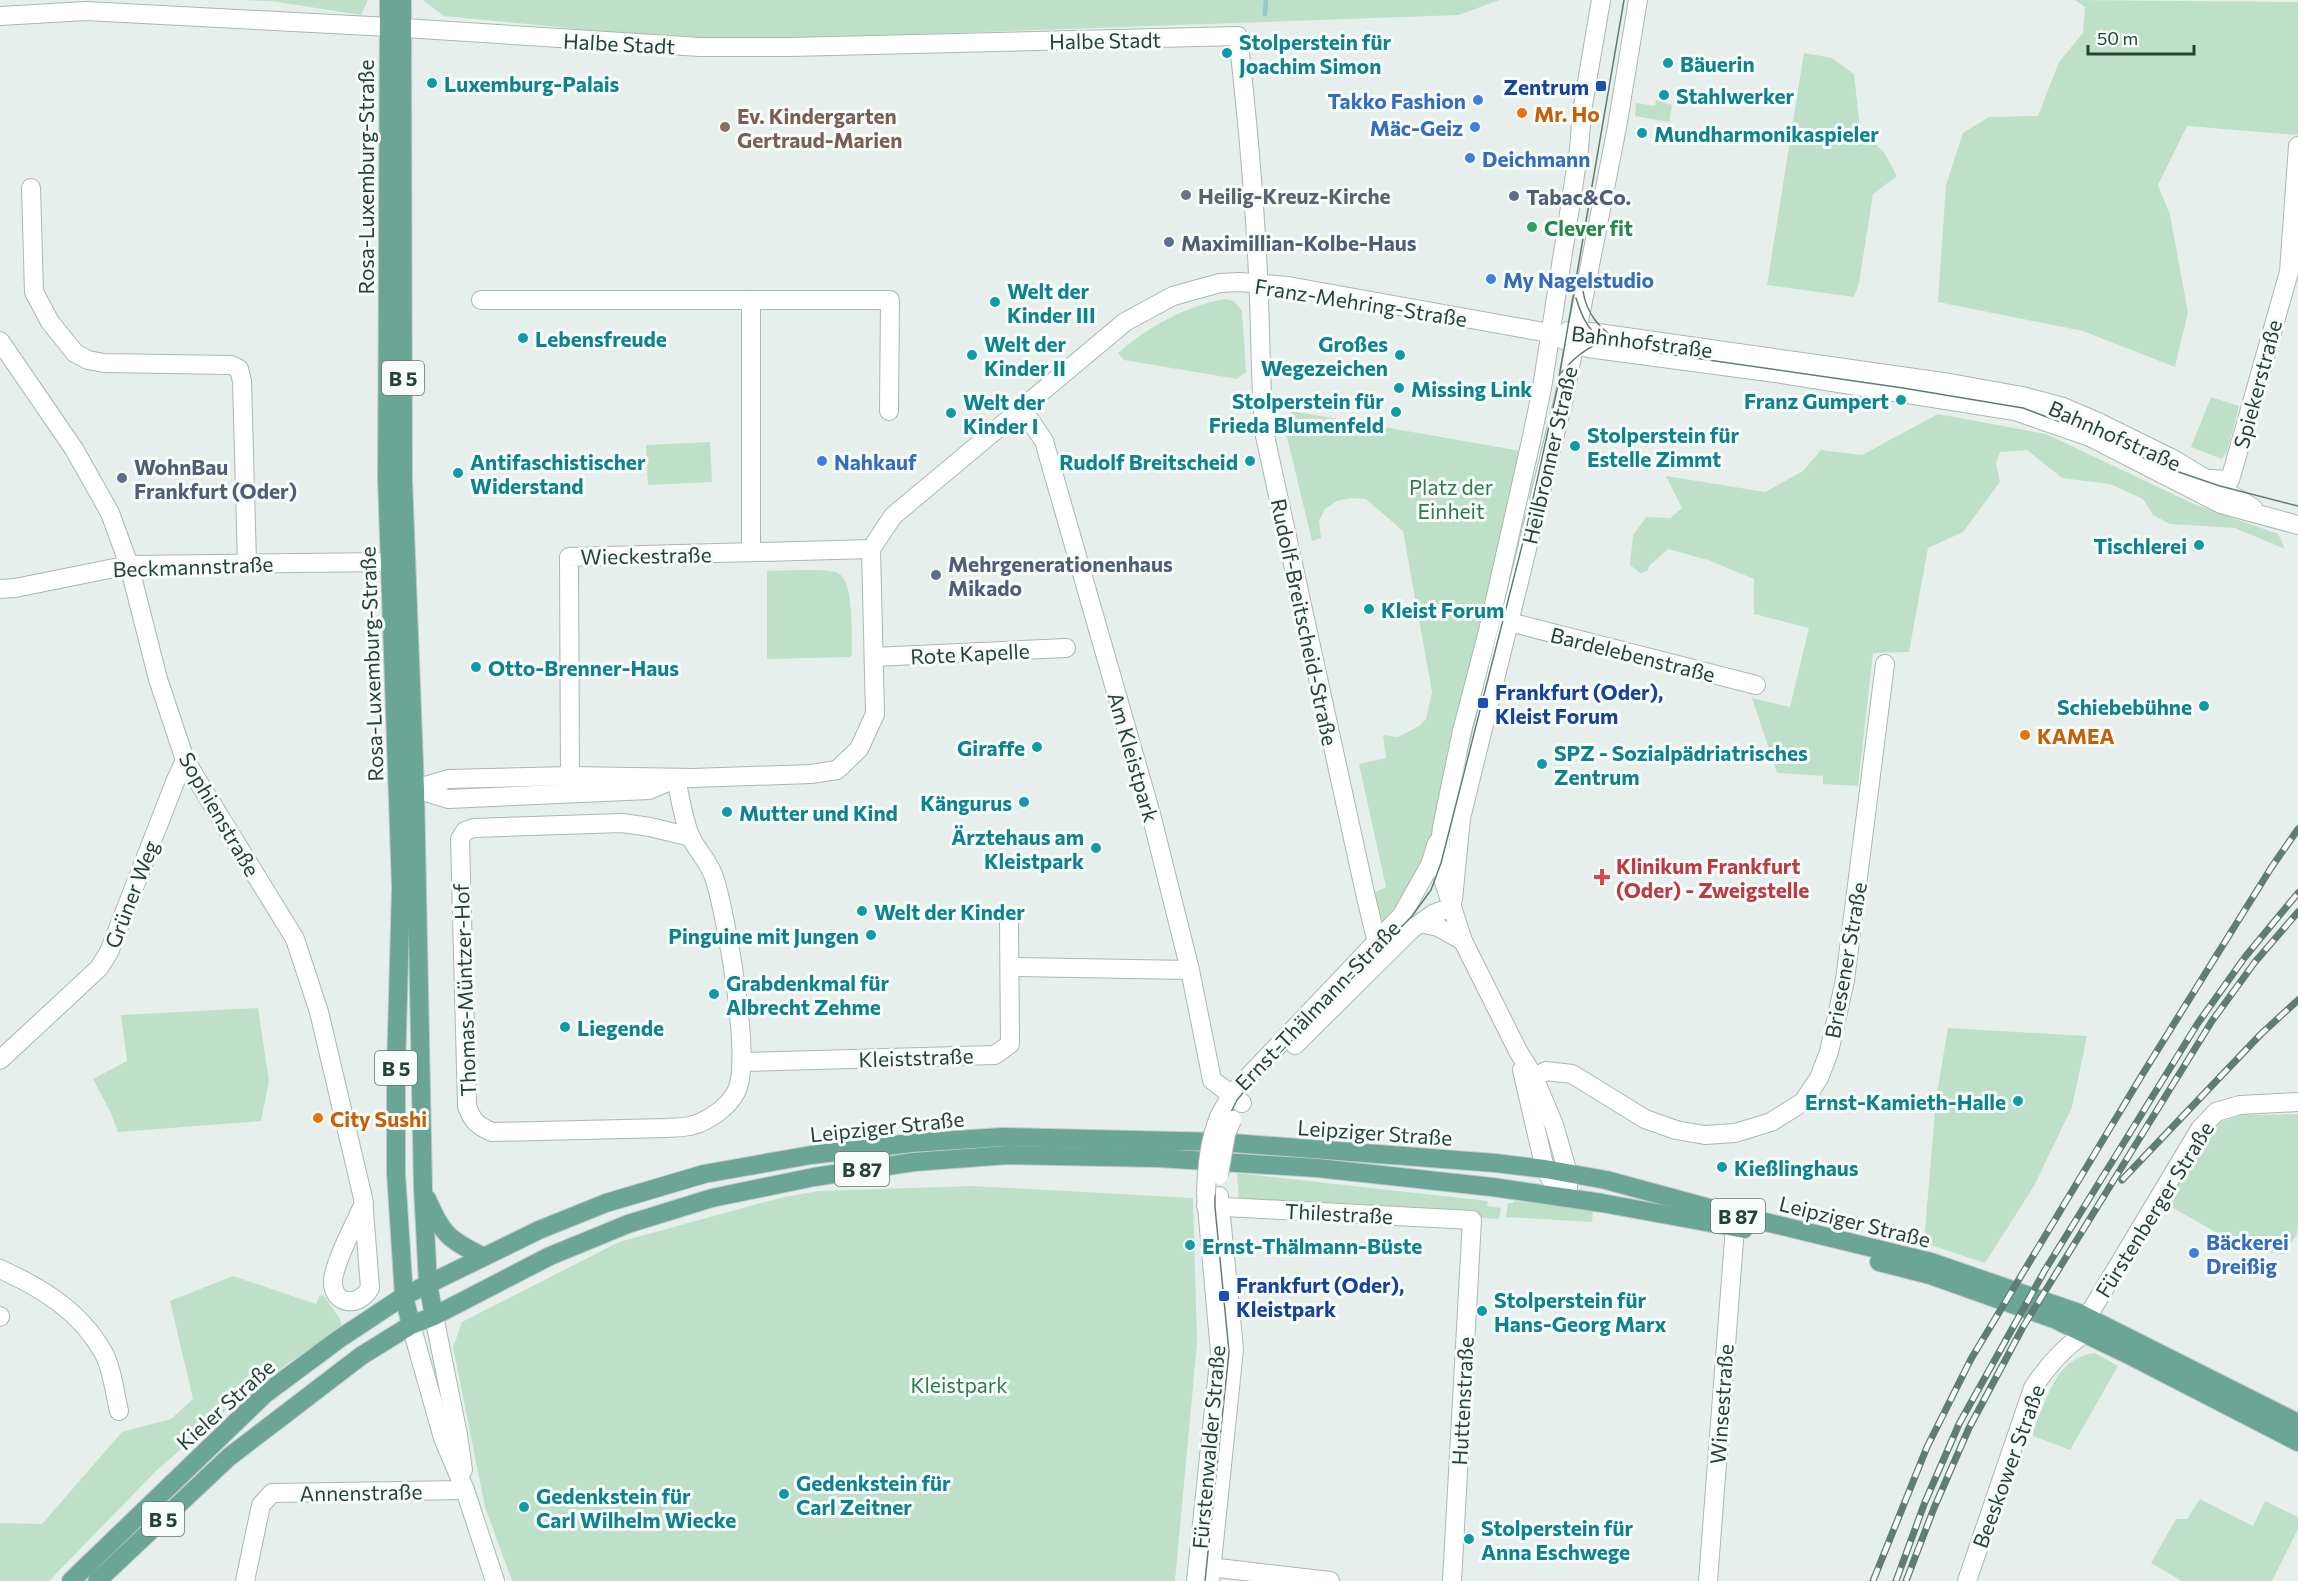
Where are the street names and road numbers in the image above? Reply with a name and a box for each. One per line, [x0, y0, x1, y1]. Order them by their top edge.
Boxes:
street label: Halbe Stadt [1049, 27, 1161, 53]
street label: Halbe Stadt [562, 28, 676, 58]
street label: Rosa-Luxemburg-Straße [353, 60, 378, 295]
street label: Franz-Mehring-Straße [1253, 273, 1469, 331]
street label: Spiekerstraße [2228, 317, 2286, 451]
street label: Bahnhofstraße [1570, 320, 1714, 362]
road number: B 5 [382, 361, 424, 395]
street label: Heilbronner Straße [1516, 364, 1582, 546]
street label: Bahnhofstraße [2045, 395, 2185, 475]
street label: Rudolf-Breitscheid-Straße [1267, 496, 1343, 748]
street label: Wieckestraße [580, 541, 712, 569]
street label: Rosa-Luxemburg-Straße [354, 546, 388, 782]
street label: Beckmannstraße [112, 551, 274, 581]
street label: Bardelebenstraße [1548, 621, 1718, 687]
street label: Rote Kapelle [910, 637, 1030, 669]
street label: Am Kleistpark [1104, 689, 1164, 825]
street label: Sophienstraße [174, 748, 266, 880]
street label: Grüner Weg [99, 837, 163, 951]
street label: Briesener Straße [1819, 880, 1871, 1040]
street label: Thomas-Müntzer-Hof [448, 882, 480, 1097]
street label: Ernst-Thälmann-Straße [1229, 915, 1405, 1095]
street label: Kleiststraße [858, 1042, 974, 1072]
road number: B 5 [375, 1051, 417, 1085]
street label: Leipziger Straße [809, 1105, 965, 1147]
street label: Leipziger Straße [1297, 1114, 1453, 1150]
street label: Fürstenberger Straße [2090, 1116, 2218, 1302]
road number: B 87 [835, 1152, 889, 1186]
street label: Leipziger Straße [1777, 1190, 1933, 1252]
street label: Thilestraße [1284, 1198, 1394, 1228]
road number: B 87 [1711, 1199, 1765, 1233]
street label: Huttenstraße [1446, 1336, 1478, 1466]
street label: Winsestraße [1704, 1343, 1738, 1465]
street label: Fürstenwalder Straße [1187, 1344, 1229, 1550]
street label: Kieler Straße [171, 1354, 279, 1454]
street label: Beeskower Straße [1967, 1381, 2049, 1551]
street label: Annenstraße [299, 1478, 423, 1506]
road number: B 5 [142, 1502, 184, 1536]

